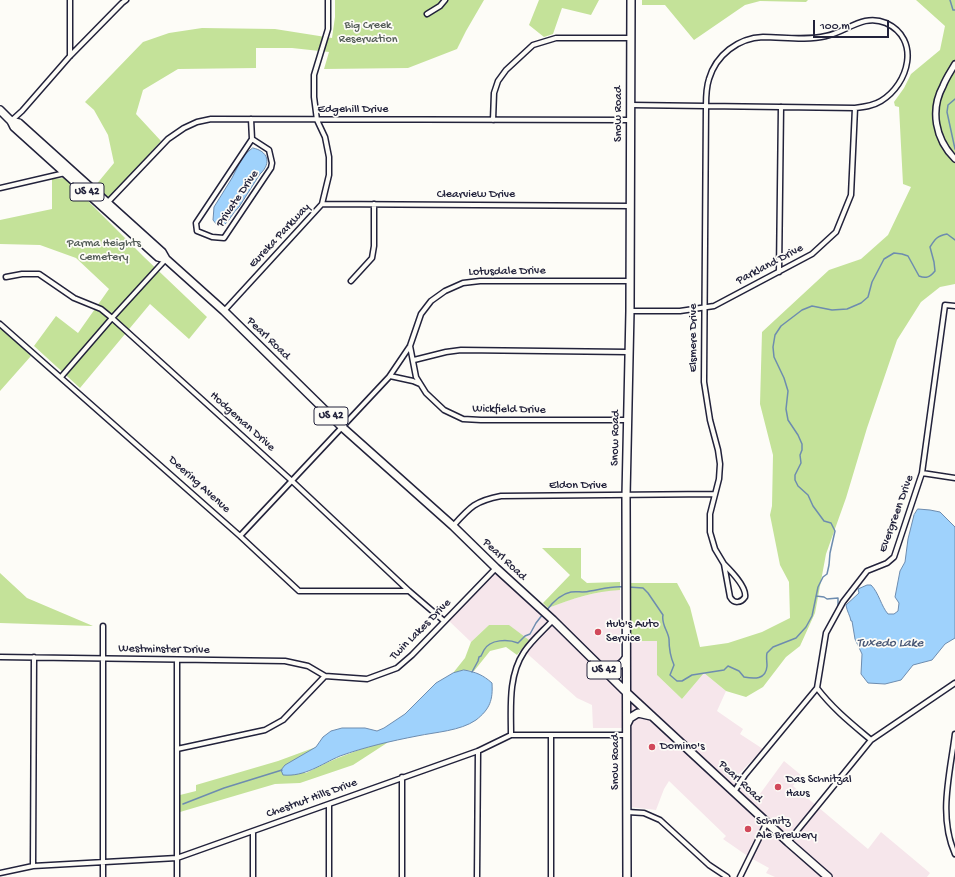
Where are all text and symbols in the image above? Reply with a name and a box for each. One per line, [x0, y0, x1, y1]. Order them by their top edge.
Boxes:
scale bar [815, 12, 891, 38]
park label: Big Creek Reservation [339, 19, 397, 47]
text: 100 m [820, 20, 850, 34]
street label: Snow Road [612, 86, 626, 142]
street label: Edgehill Drive [318, 103, 388, 117]
street label: Private Drive [214, 168, 262, 230]
road number: US 42 [70, 183, 104, 201]
street label: Clearview Drive [437, 188, 515, 202]
street label: Eureka Parkway [246, 201, 314, 271]
park label: Parma Heights Cemetery [67, 237, 141, 265]
street label: Parkland Drive [734, 241, 806, 289]
street label: Lotusdale Drive [468, 264, 546, 280]
street label: Elsmere Drive [687, 304, 701, 372]
street label: Pearl Road [243, 315, 293, 363]
street label: Hodgeman Drive [206, 389, 278, 455]
street label: Wickfield Drive [472, 402, 546, 418]
road number: US 42 [314, 407, 348, 425]
street label: Snow Road [608, 410, 624, 466]
street label: Deering Avenue [165, 453, 233, 517]
street label: Evergreen Drive [876, 473, 918, 555]
street label: Eldon Drive [549, 479, 607, 493]
street label: Pearl Road [479, 536, 529, 584]
street label: Twin Lakes Drive [387, 596, 455, 664]
place label: Hub's Auto Service [606, 618, 659, 646]
marker: Hub's Auto Service [593, 627, 603, 637]
water label: Tuxedo Lake [857, 636, 923, 652]
street label: Westminster Drive [118, 642, 210, 658]
road number: US 42 [587, 661, 621, 679]
street label: Snow Road [609, 734, 623, 790]
place label: Domino's [660, 740, 705, 754]
marker: Domino's [647, 742, 657, 752]
street label: Pearl Road [715, 758, 765, 806]
place label: Das Schnitzal Haus [786, 773, 852, 801]
street label: Chestnut Hills Drive [265, 776, 359, 822]
marker: Das Schnitzal Haus [773, 782, 783, 792]
place label: Schnitz Ale Brewery [756, 815, 817, 843]
marker: Schnitz Ale Brewery [743, 824, 753, 834]

